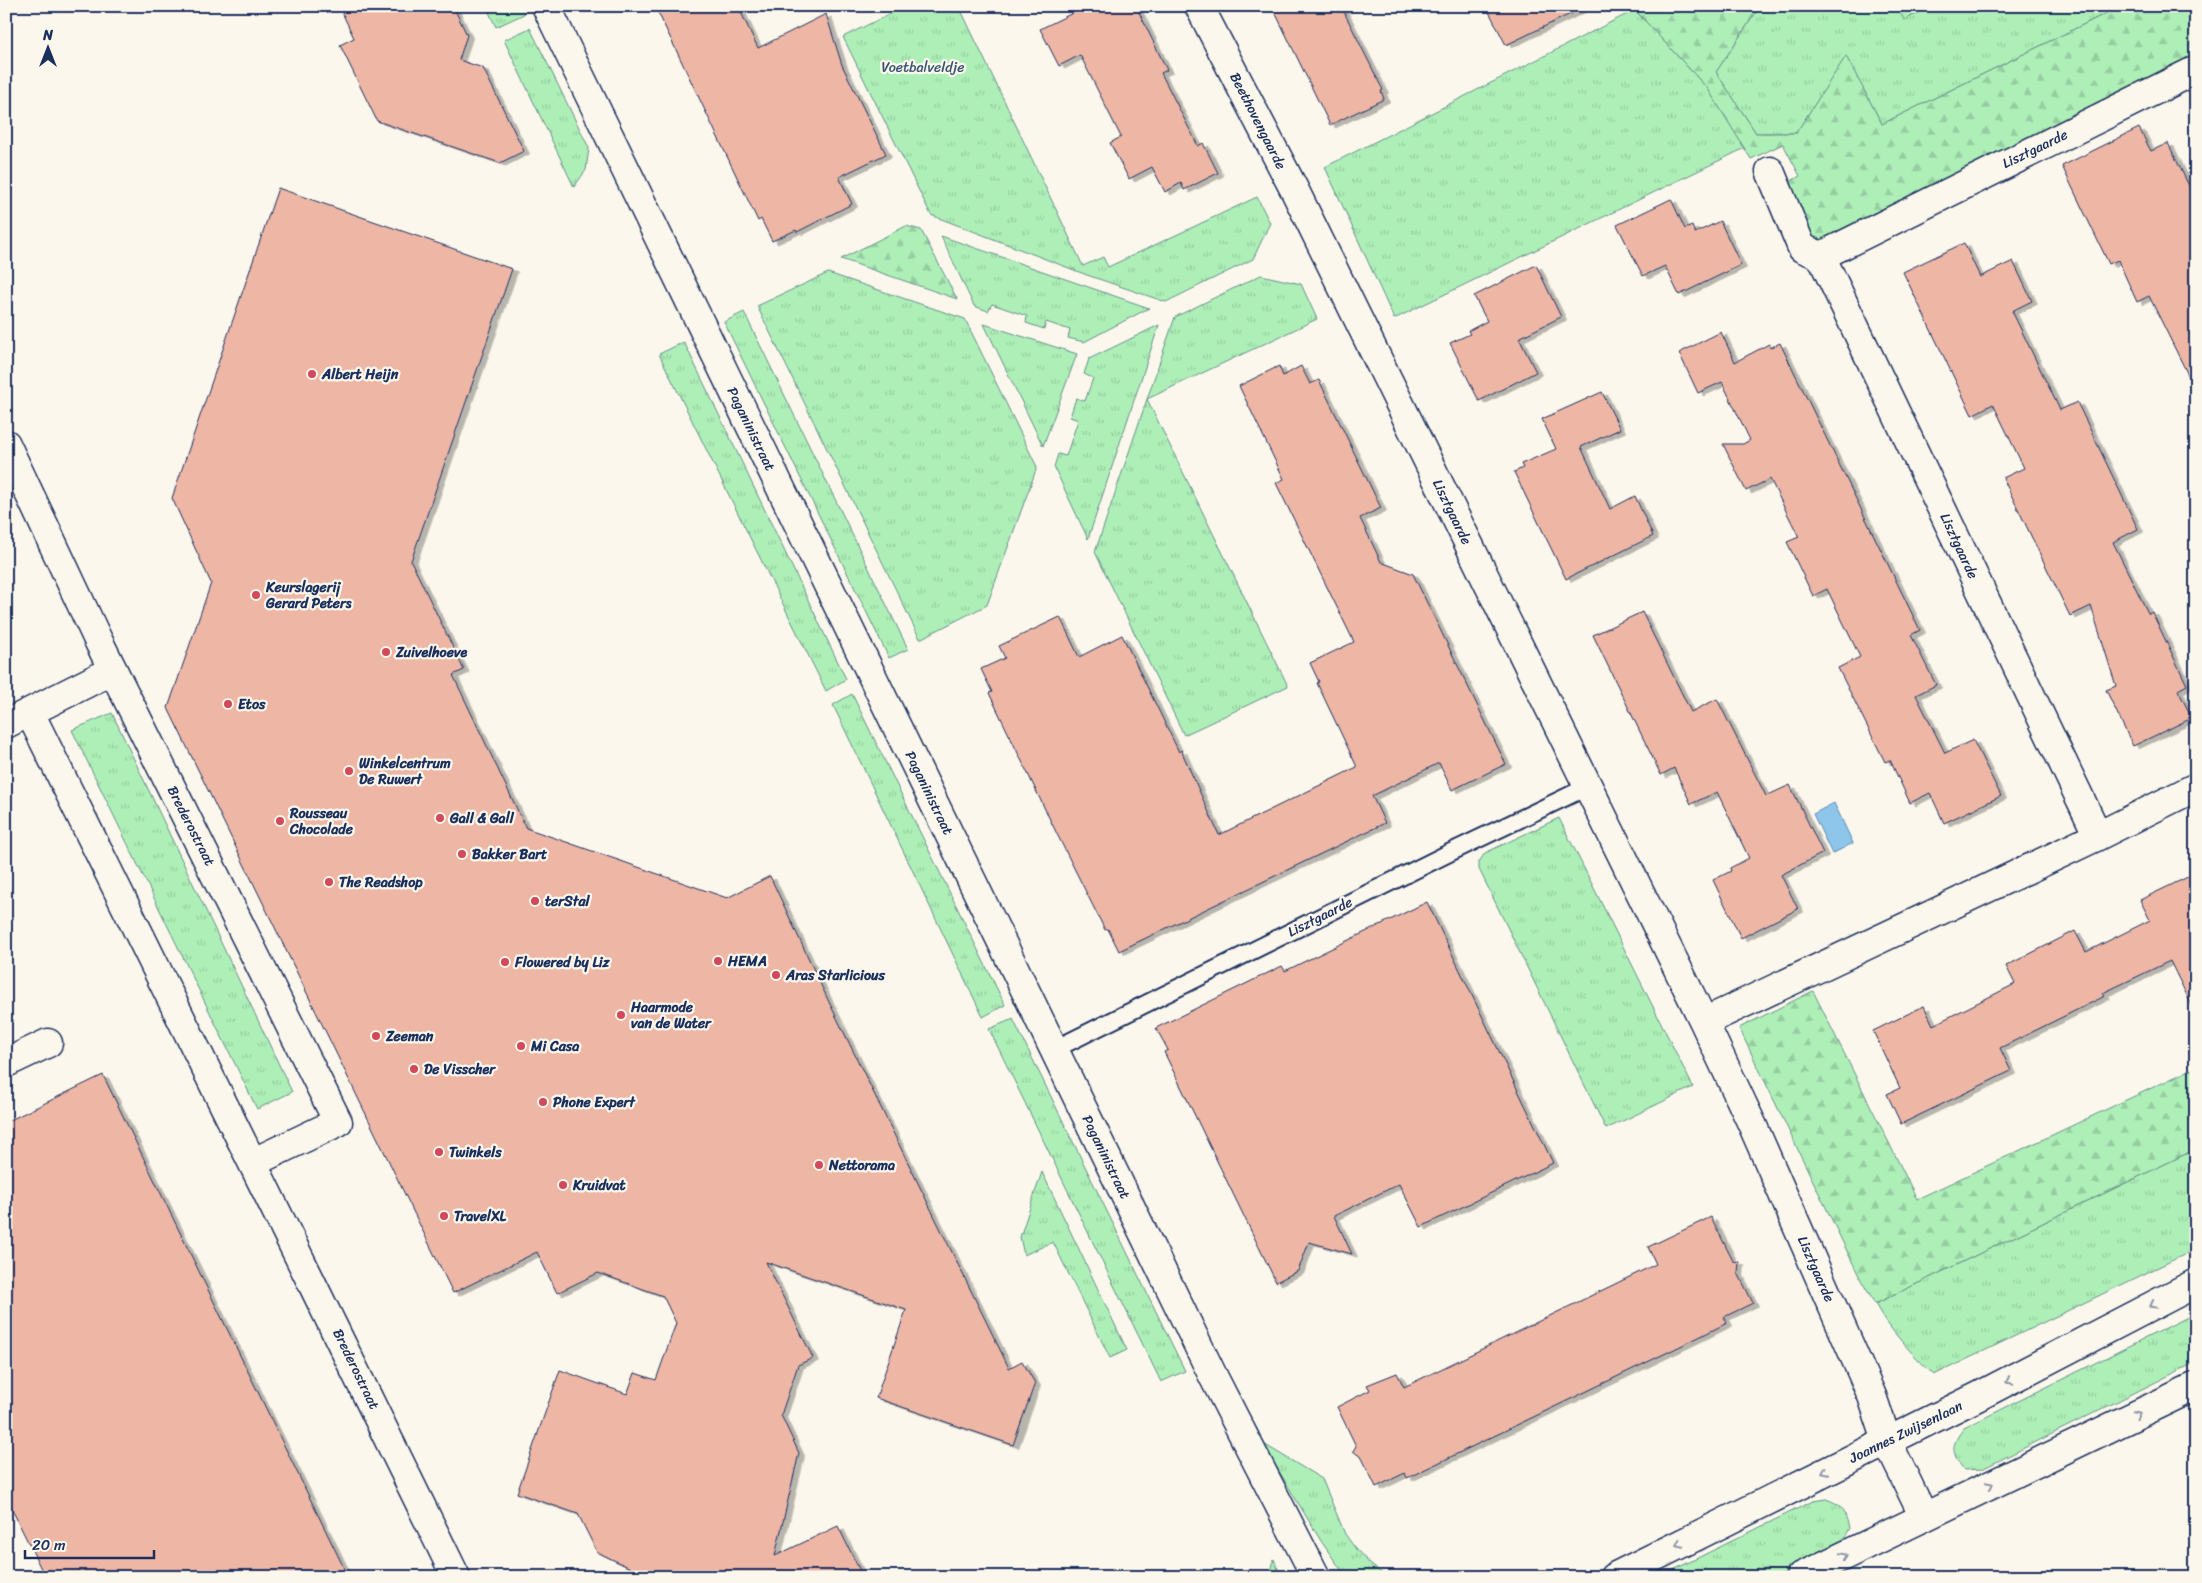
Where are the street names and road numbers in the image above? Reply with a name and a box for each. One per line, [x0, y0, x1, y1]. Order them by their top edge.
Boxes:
street label: Beethovengaarde [1223, 68, 1293, 174]
street label: Lisztgaarde [1998, 122, 2072, 176]
street label: Paganinistraat [720, 383, 782, 475]
street label: Lisztgaarde [1425, 475, 1479, 549]
street label: Lisztgaarde [1933, 509, 1985, 583]
street label: Paganinistraat [898, 747, 960, 839]
street label: Brederostraat [160, 781, 222, 871]
street label: Lisztgaarde [1283, 890, 1357, 944]
street label: Paganinistraat [1075, 1111, 1137, 1203]
street label: Lisztgaarde [1790, 1232, 1842, 1306]
street label: Brederostraat [326, 1324, 386, 1414]
street label: Joannes Zwijsenlaan [1844, 1393, 1967, 1471]

